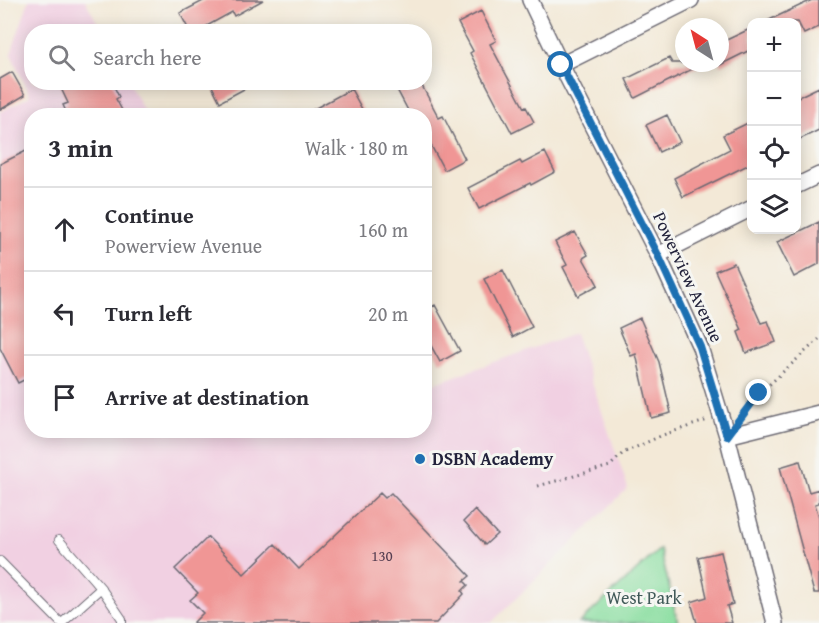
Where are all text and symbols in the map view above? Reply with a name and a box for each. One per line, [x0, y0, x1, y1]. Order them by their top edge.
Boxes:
north arrow [675, 18, 729, 72]
map controls [747, 18, 801, 234]
button: + [747, 18, 801, 72]
search box [24, 24, 432, 90]
icon: search [45, 41, 78, 74]
text: Search here [93, 41, 202, 73]
route start [547, 51, 573, 77]
button: − [747, 72, 801, 126]
button: locate [747, 126, 801, 180]
text: 3 min [48, 128, 113, 167]
text: Walk · 180 m [305, 133, 408, 162]
button: layers [747, 180, 801, 234]
text: Continue [105, 199, 194, 231]
street label: Powerview Avenue [646, 207, 731, 347]
icon: ahead [48, 213, 81, 246]
text: 160 m [358, 215, 408, 244]
text: Powerview Avenue [105, 231, 262, 260]
icon: left [48, 297, 81, 330]
text: Turn left [105, 297, 192, 329]
text: 20 m [368, 299, 408, 328]
route end [745, 379, 771, 405]
icon: arrive [48, 381, 81, 414]
text: Arrive at destination [105, 381, 309, 413]
place label: DSBN Academy [432, 445, 554, 472]
marker: DSBN Academy [413, 452, 427, 466]
house number: 130 [371, 545, 393, 566]
park label: West Park [606, 584, 682, 611]

